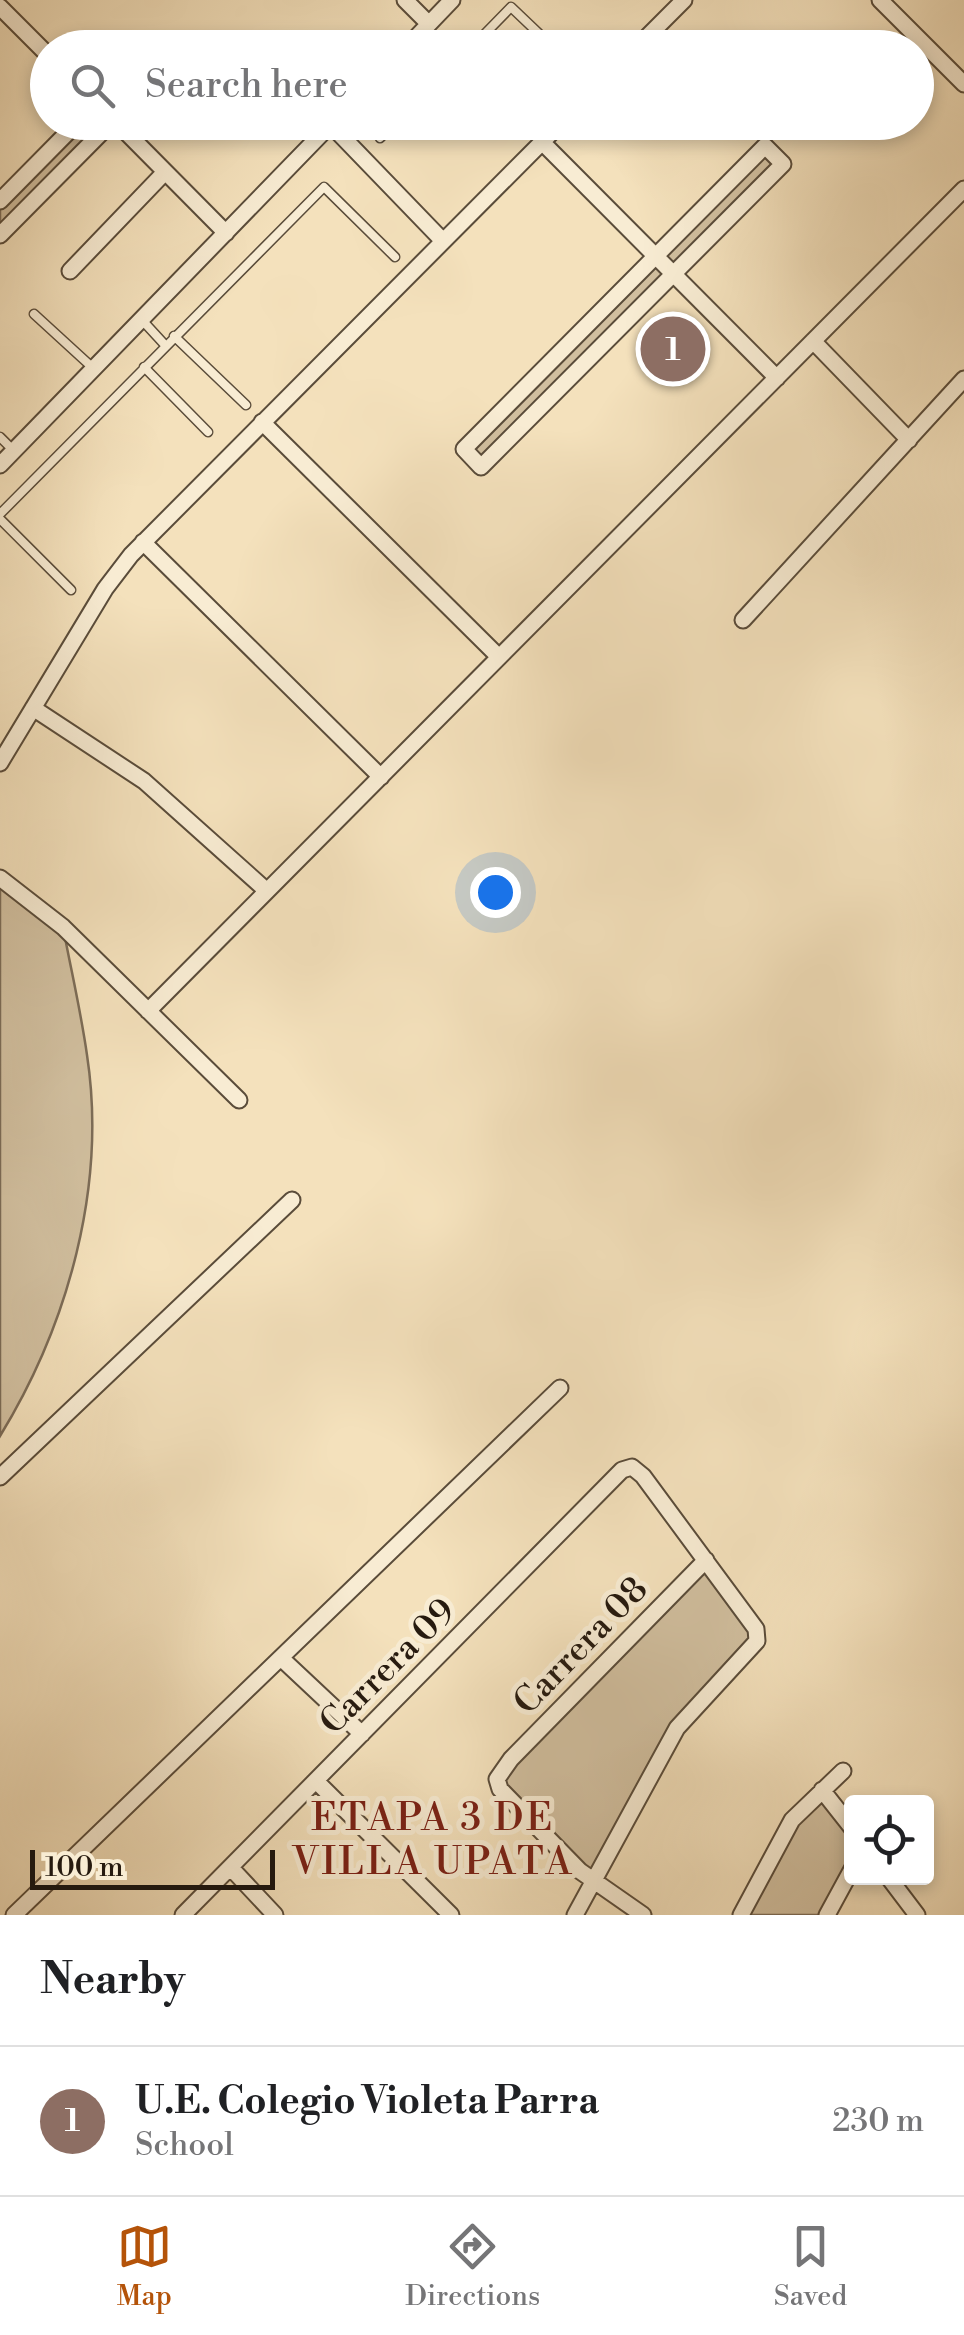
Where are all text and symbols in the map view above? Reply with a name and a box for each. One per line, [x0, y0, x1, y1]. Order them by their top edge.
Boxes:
search box [30, 30, 934, 140]
icon: search [65, 58, 120, 113]
text: Search here [145, 62, 348, 109]
pin: 1 [640, 312, 706, 386]
your location [470, 867, 521, 918]
street label: Carrera 08 [505, 1568, 657, 1724]
street label: Carrera 09 [311, 1590, 465, 1744]
district label: ETAPA 3 DE VILLA UPATA [291, 1795, 574, 1886]
map controls [844, 1795, 934, 1885]
button: locate [844, 1795, 934, 1885]
scale bar [30, 1845, 275, 1890]
text: 100 m [45, 1850, 124, 1885]
text: Nearby [40, 1954, 185, 2007]
text: U.E. Colegio Violeta Parra [135, 2078, 599, 2125]
text: 1 [65, 2101, 80, 2141]
text: 230 m [832, 2101, 924, 2141]
text: School [135, 2125, 234, 2165]
tab: Map [117, 2219, 172, 2314]
tab: Directions [405, 2219, 540, 2314]
tab: Saved [774, 2219, 847, 2314]

